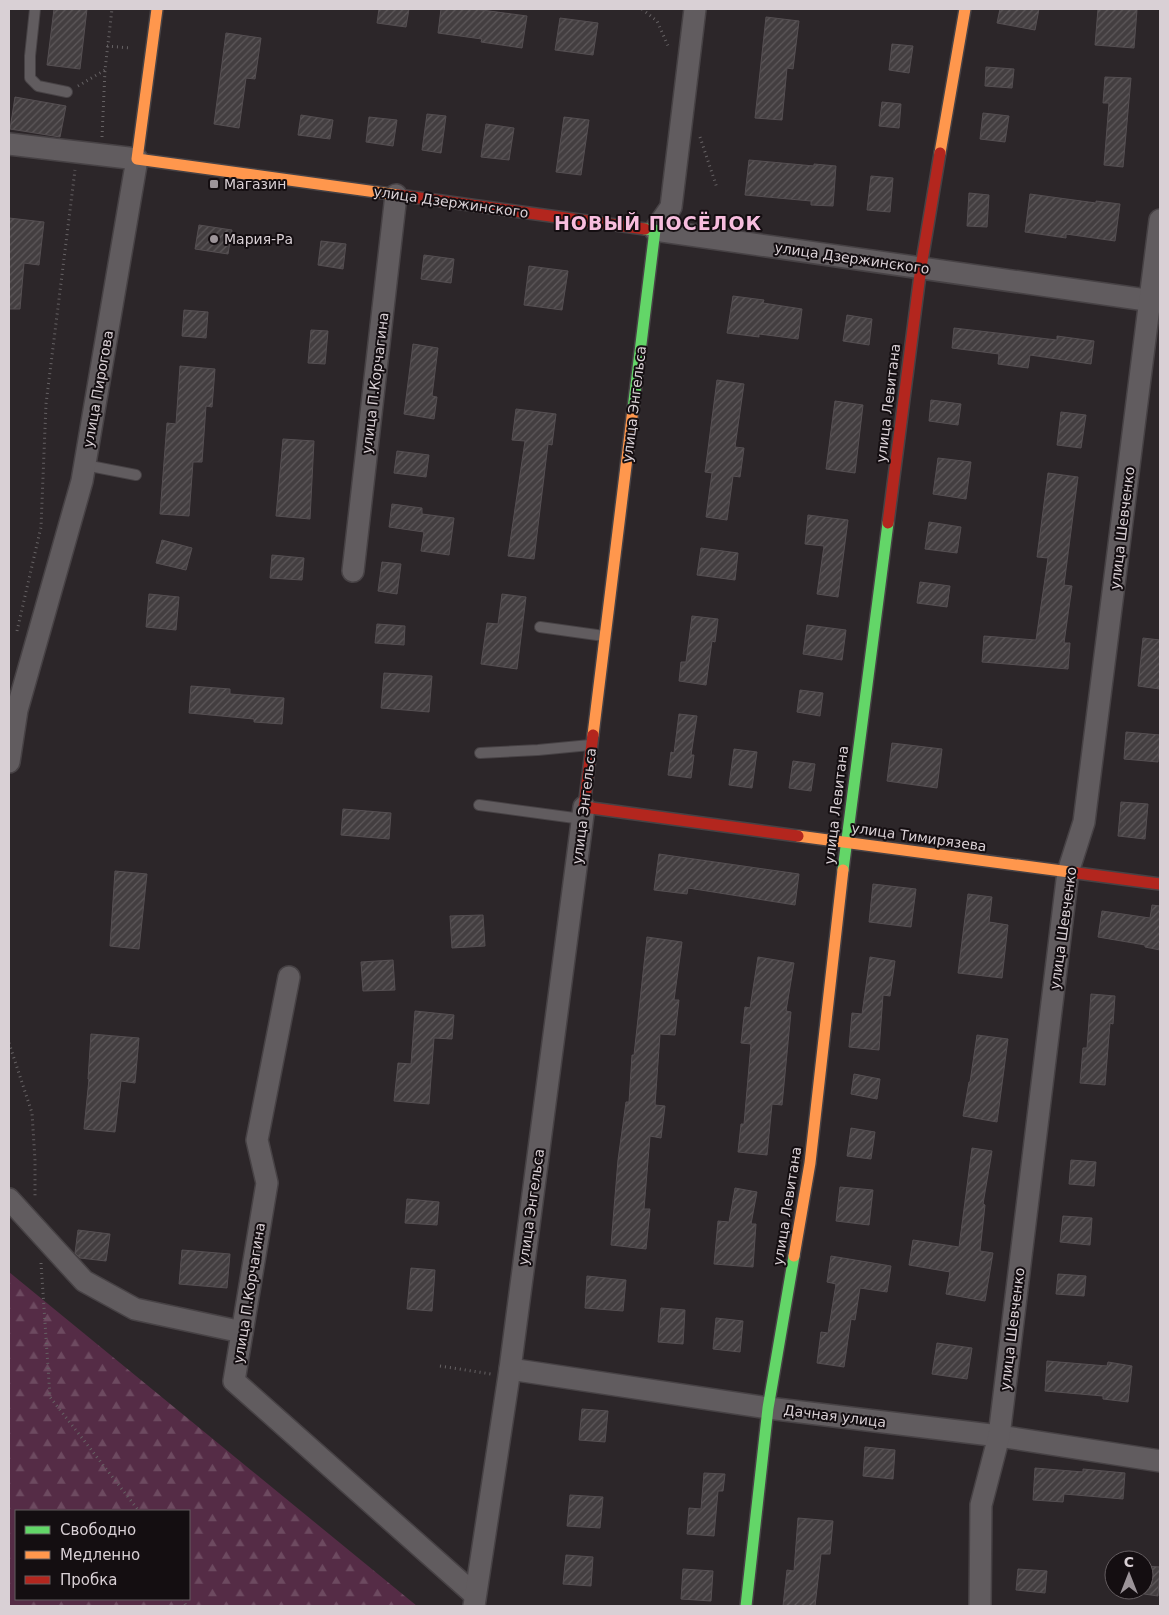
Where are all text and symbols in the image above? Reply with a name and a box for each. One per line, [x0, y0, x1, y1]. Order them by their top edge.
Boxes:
place label: Магазин [224, 176, 286, 192]
marker: Магазин [208, 178, 220, 190]
street label: улица Дзержинского [373, 183, 529, 221]
district label: НОВЫЙ ПОСЁЛОК [554, 211, 762, 234]
place label: Мария-Ра [224, 231, 293, 247]
marker: Мария-Ра [208, 233, 220, 245]
street label: улица Дзержинского [774, 239, 930, 277]
street label: улица П.Корчагина [358, 311, 392, 455]
street label: улица Пирогова [80, 329, 116, 449]
street label: улица Левитана [873, 343, 903, 463]
street label: улица Энгельса [619, 345, 649, 463]
street label: улица Шевченко [1107, 466, 1137, 590]
street label: улица Левитана [821, 745, 851, 865]
street label: улица Энгельса [569, 747, 599, 865]
street label: улица Тимирязева [850, 820, 988, 854]
street label: улица Шевченко [1046, 866, 1080, 990]
street label: улица Левитана [770, 1146, 804, 1266]
street label: улица Энгельса [515, 1148, 547, 1266]
street label: улица П.Корчагина [230, 1221, 268, 1365]
street label: улица Шевченко [997, 1267, 1027, 1391]
street label: Дачная улица [783, 1402, 887, 1430]
legend [15, 1510, 190, 1600]
text: Свободно [60, 1521, 136, 1539]
text: Медленно [60, 1546, 140, 1564]
north arrow [1104, 1550, 1154, 1600]
text: С [1124, 1554, 1134, 1570]
text: Пробка [60, 1571, 117, 1589]

